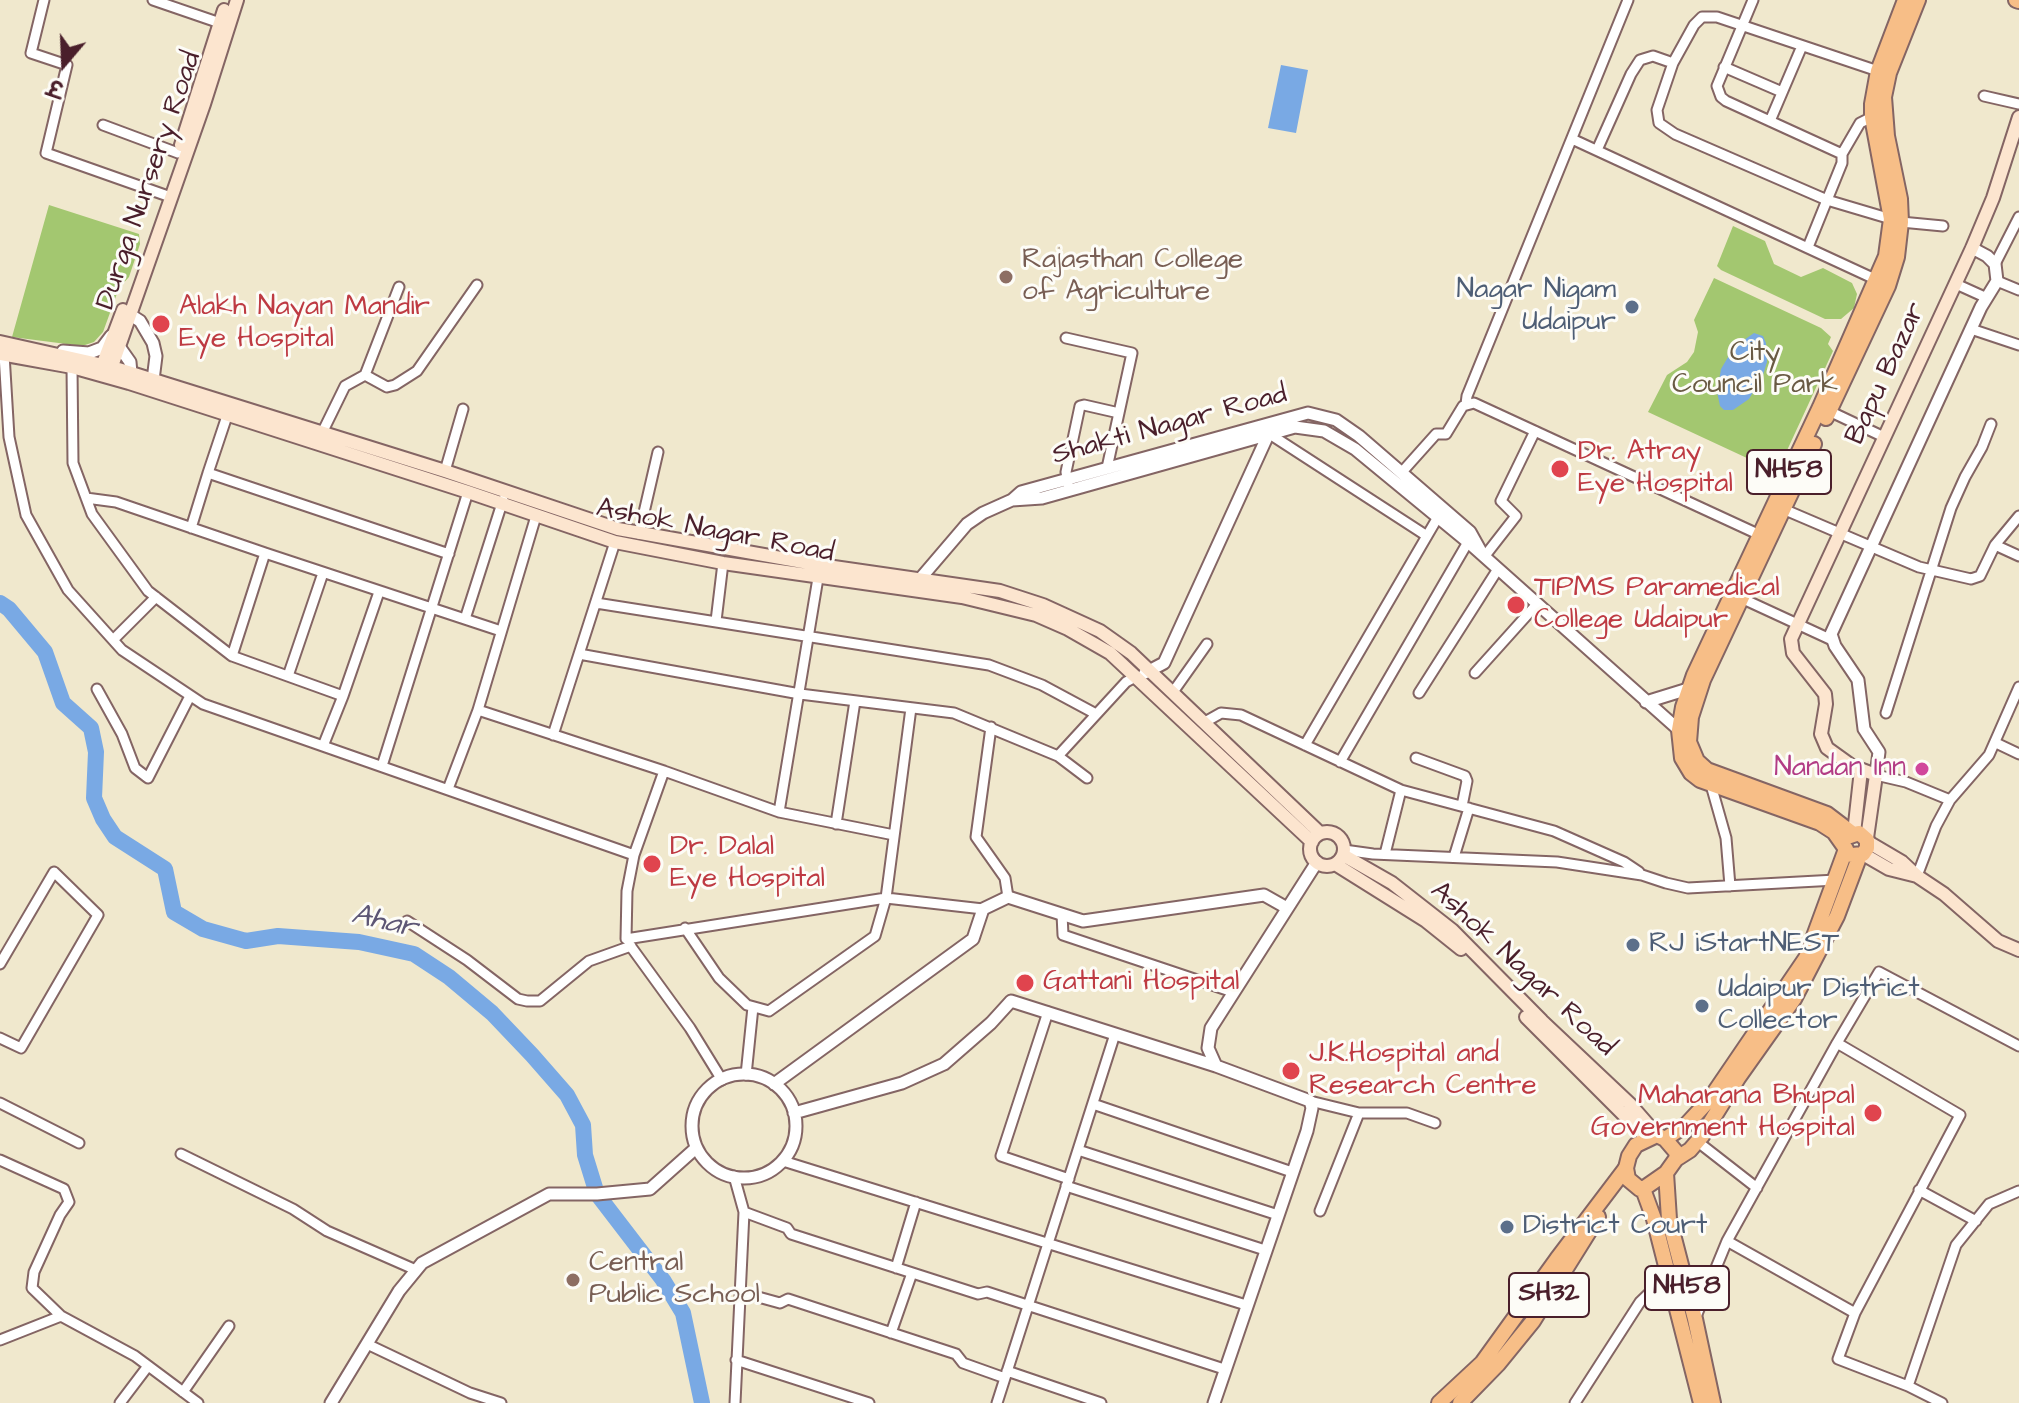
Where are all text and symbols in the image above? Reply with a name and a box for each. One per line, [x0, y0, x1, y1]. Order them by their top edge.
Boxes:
north arrow [24, 24, 104, 104]
street label: Durga Nursery Road [90, 48, 210, 314]
text: उ [44, 70, 68, 104]
place label: Rajasthan College of Agriculture [1022, 244, 1243, 310]
marker: Rajasthan College of Agriculture [997, 268, 1015, 286]
place label: Nagar Nigam Udaipur [1457, 274, 1616, 340]
place label: Alakh Nayan Mandir Eye Hospital [179, 291, 430, 357]
marker: Nagar Nigam Udaipur [1623, 298, 1641, 316]
street label: Bapu Bazar [1839, 298, 1935, 450]
marker: Alakh Nayan Mandir Eye Hospital [150, 313, 172, 335]
park label: City Council Park [1672, 337, 1838, 403]
street label: Shakti Nagar Road [1049, 379, 1291, 473]
place label: Dr. Atray Eye Hospital [1578, 436, 1733, 502]
road number: NH58 [1747, 450, 1831, 494]
marker: Dr. Atray Eye Hospital [1549, 458, 1571, 480]
street label: Ashok Nagar Road [593, 492, 837, 572]
place label: TIPMS Paramedical College Udaipur [1534, 572, 1780, 638]
marker: TIPMS Paramedical College Udaipur [1505, 594, 1527, 616]
place label: Nandan Inn [1774, 752, 1906, 786]
marker: Nandan Inn [1913, 760, 1931, 778]
place label: Dr. Dalal Eye Hospital [670, 831, 825, 897]
marker: Dr. Dalal Eye Hospital [641, 853, 663, 875]
street label: Ashok Nagar Road [1422, 875, 1622, 1065]
water label: Ahar [348, 898, 420, 948]
place label: RJ iStartNEST [1649, 928, 1839, 962]
marker: RJ iStartNEST [1624, 936, 1642, 954]
place label: Gattani Hospital [1043, 966, 1240, 1000]
marker: Gattani Hospital [1014, 972, 1036, 994]
place label: Udaipur District Collector [1718, 973, 1920, 1039]
marker: Udaipur District Collector [1693, 997, 1711, 1015]
place label: J.K.Hospital and Research Centre [1309, 1038, 1537, 1104]
marker: J.K.Hospital and Research Centre [1280, 1060, 1302, 1082]
place label: Maharana Bhupal Government Hospital [1591, 1080, 1855, 1146]
marker: Maharana Bhupal Government Hospital [1862, 1102, 1884, 1124]
place label: District Court [1523, 1210, 1707, 1244]
marker: District Court [1498, 1218, 1516, 1236]
place label: Central Public School [589, 1247, 760, 1313]
road number: NH58 [1645, 1266, 1729, 1310]
marker: Central Public School [564, 1271, 582, 1289]
road number: SH32 [1509, 1273, 1589, 1317]

